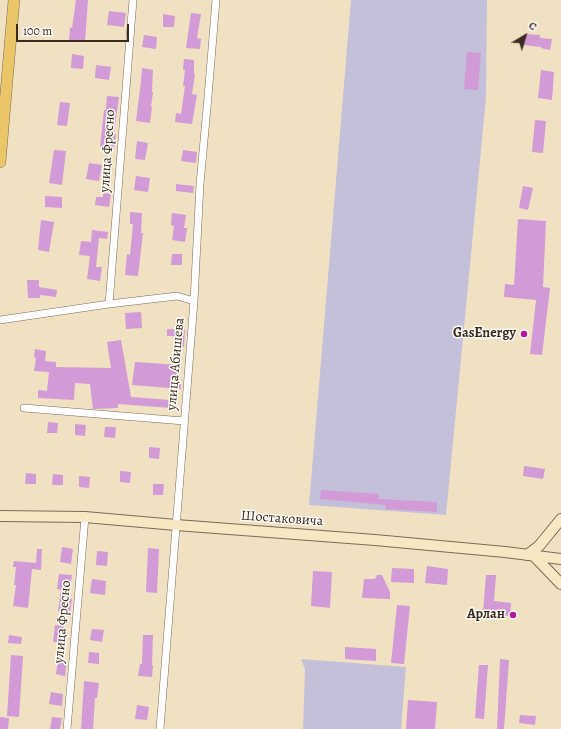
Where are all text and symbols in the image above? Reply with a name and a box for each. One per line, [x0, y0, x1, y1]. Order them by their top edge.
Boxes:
scale bar [18, 16, 131, 42]
north arrow [505, 16, 545, 56]
text: С [525, 18, 540, 34]
text: 100 m [23, 23, 52, 39]
street label: улица Фресно [97, 109, 119, 193]
street label: улица Абишева [164, 317, 188, 411]
place label: GasEnergy [453, 326, 516, 342]
marker: GasEnergy [519, 329, 529, 339]
street label: Шостаковича [240, 508, 324, 530]
street label: улица Фресно [51, 580, 75, 664]
place label: Арлан [467, 607, 505, 623]
marker: Арлан [508, 610, 518, 620]

